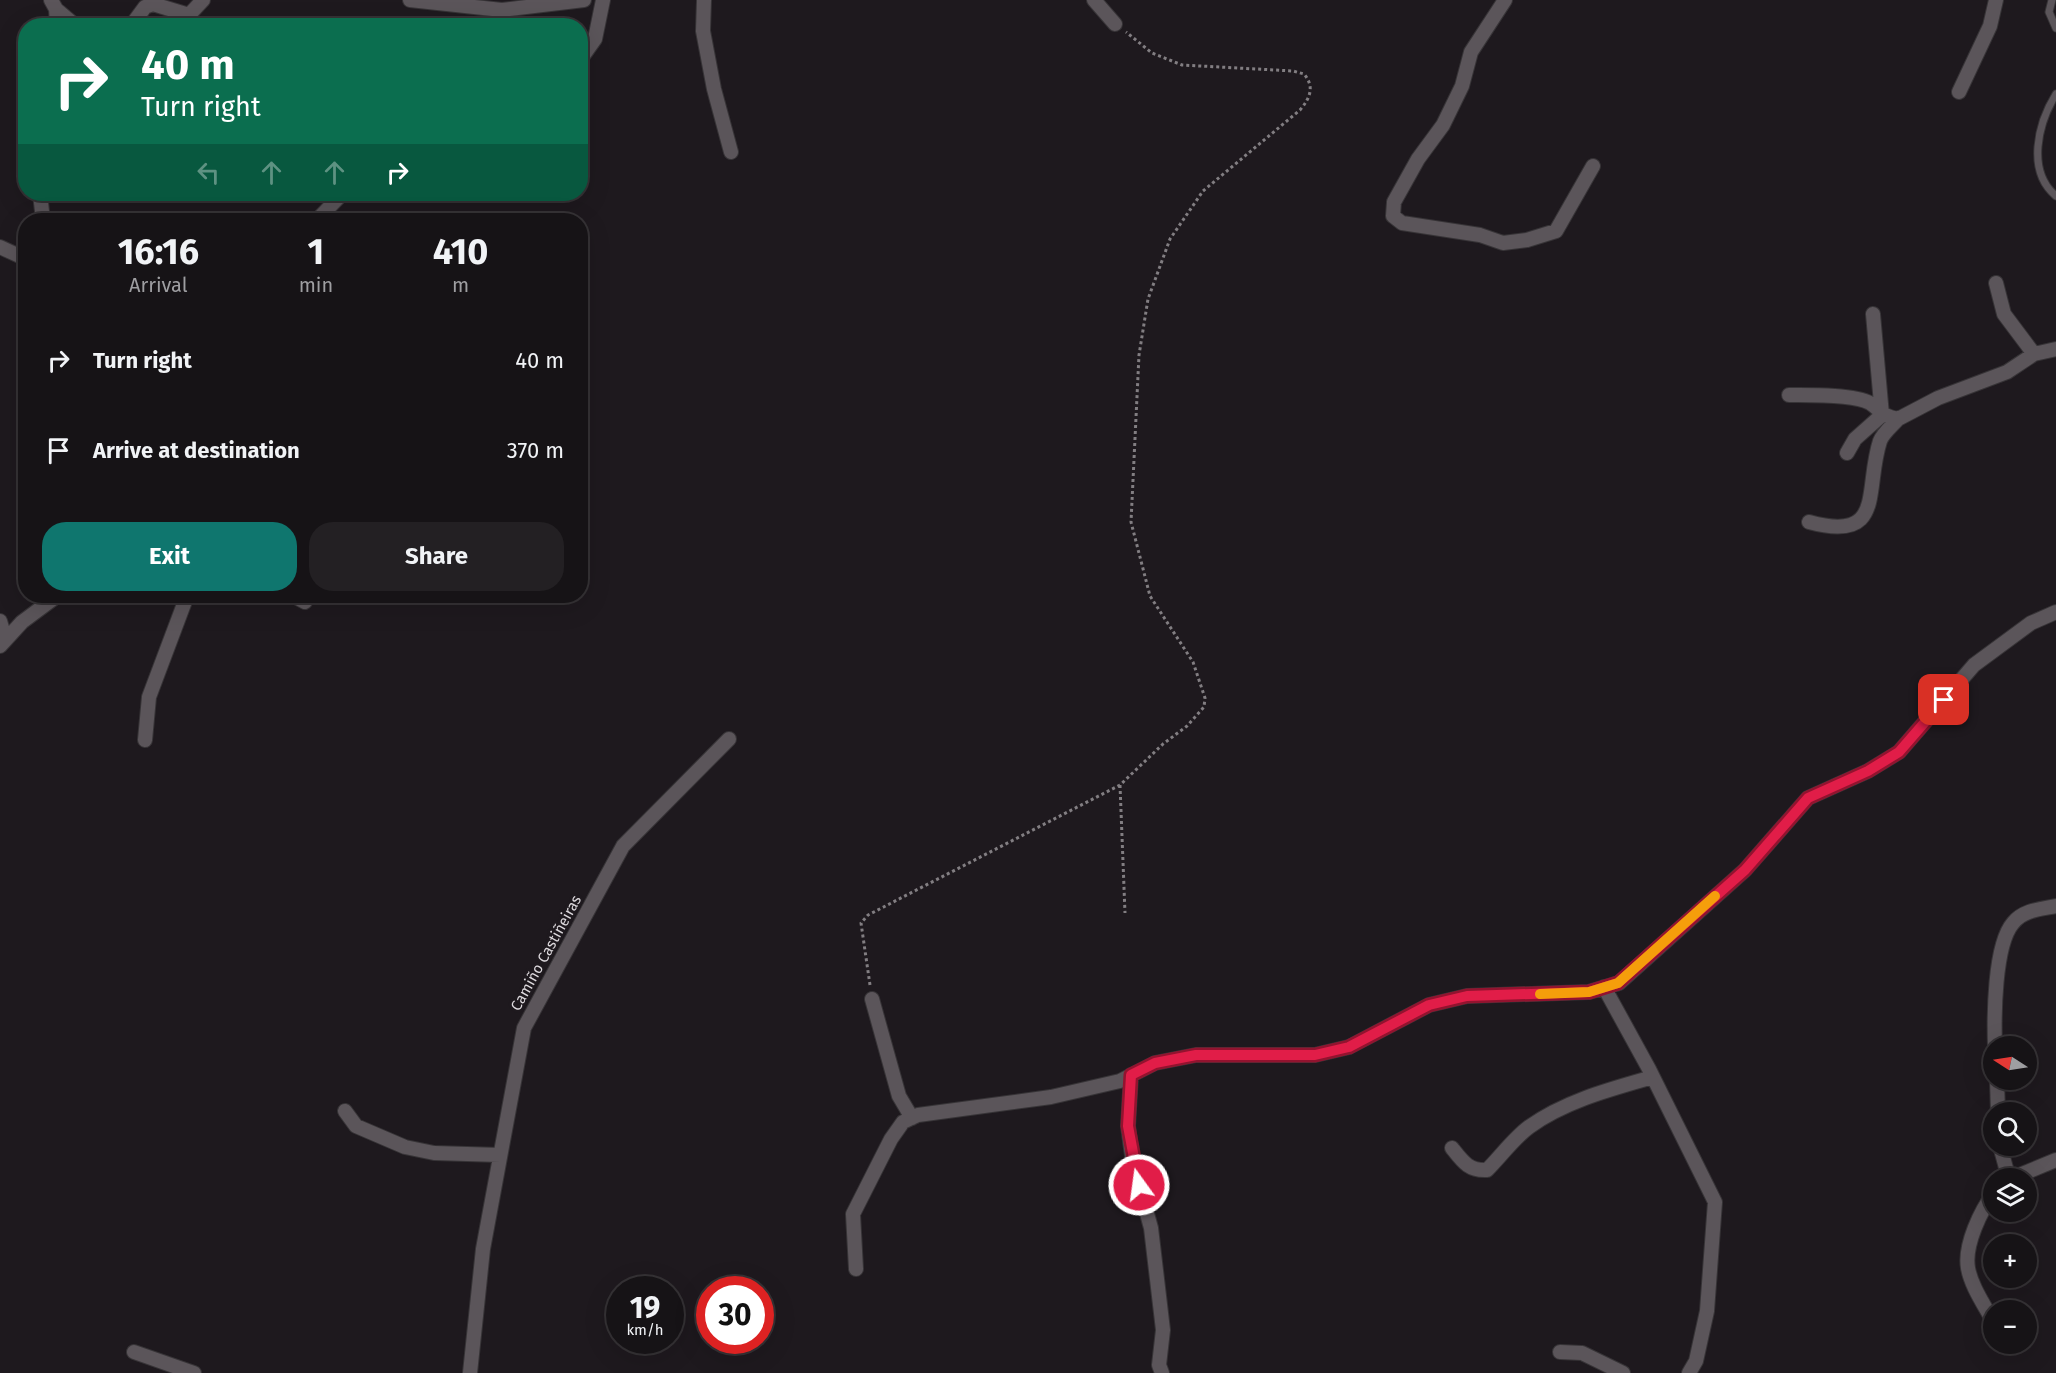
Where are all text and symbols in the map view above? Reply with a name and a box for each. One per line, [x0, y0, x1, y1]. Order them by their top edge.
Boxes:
text: 40 m [141, 40, 235, 90]
icon: right [42, 42, 120, 120]
text: Turn right [141, 91, 261, 123]
icon: left [192, 156, 225, 189]
icon: ahead [255, 156, 288, 189]
icon: ahead [318, 156, 351, 189]
icon: right [381, 156, 414, 189]
text: 16:16 [118, 230, 199, 274]
text: 1 [308, 230, 324, 274]
text: 410 [433, 230, 488, 274]
text: Arrival [129, 273, 188, 297]
text: min [299, 273, 333, 297]
text: m [452, 273, 469, 297]
icon: right [42, 344, 75, 377]
text: Turn right [93, 347, 192, 374]
text: 40 m [515, 347, 564, 374]
icon: arrive [42, 434, 75, 467]
text: Arrive at destination [93, 437, 300, 464]
text: 370 m [507, 437, 564, 464]
button: Exit [42, 522, 297, 591]
button: Share [309, 522, 564, 591]
pin [1918, 674, 1969, 725]
icon: arrive [1927, 683, 1960, 716]
street label: Camiño Castiñeiras [507, 892, 585, 1014]
north arrow [1983, 1036, 2037, 1090]
map controls [1983, 1036, 2037, 1354]
button: search [1983, 1102, 2037, 1156]
position arrow [1107, 1153, 1171, 1217]
button: layers [1983, 1168, 2037, 1222]
button: + [1983, 1234, 2037, 1288]
speed limit sign: 30 [696, 1276, 774, 1354]
text: 19 [630, 1290, 660, 1326]
button: − [1983, 1300, 2037, 1354]
text: km/h [626, 1321, 664, 1339]

